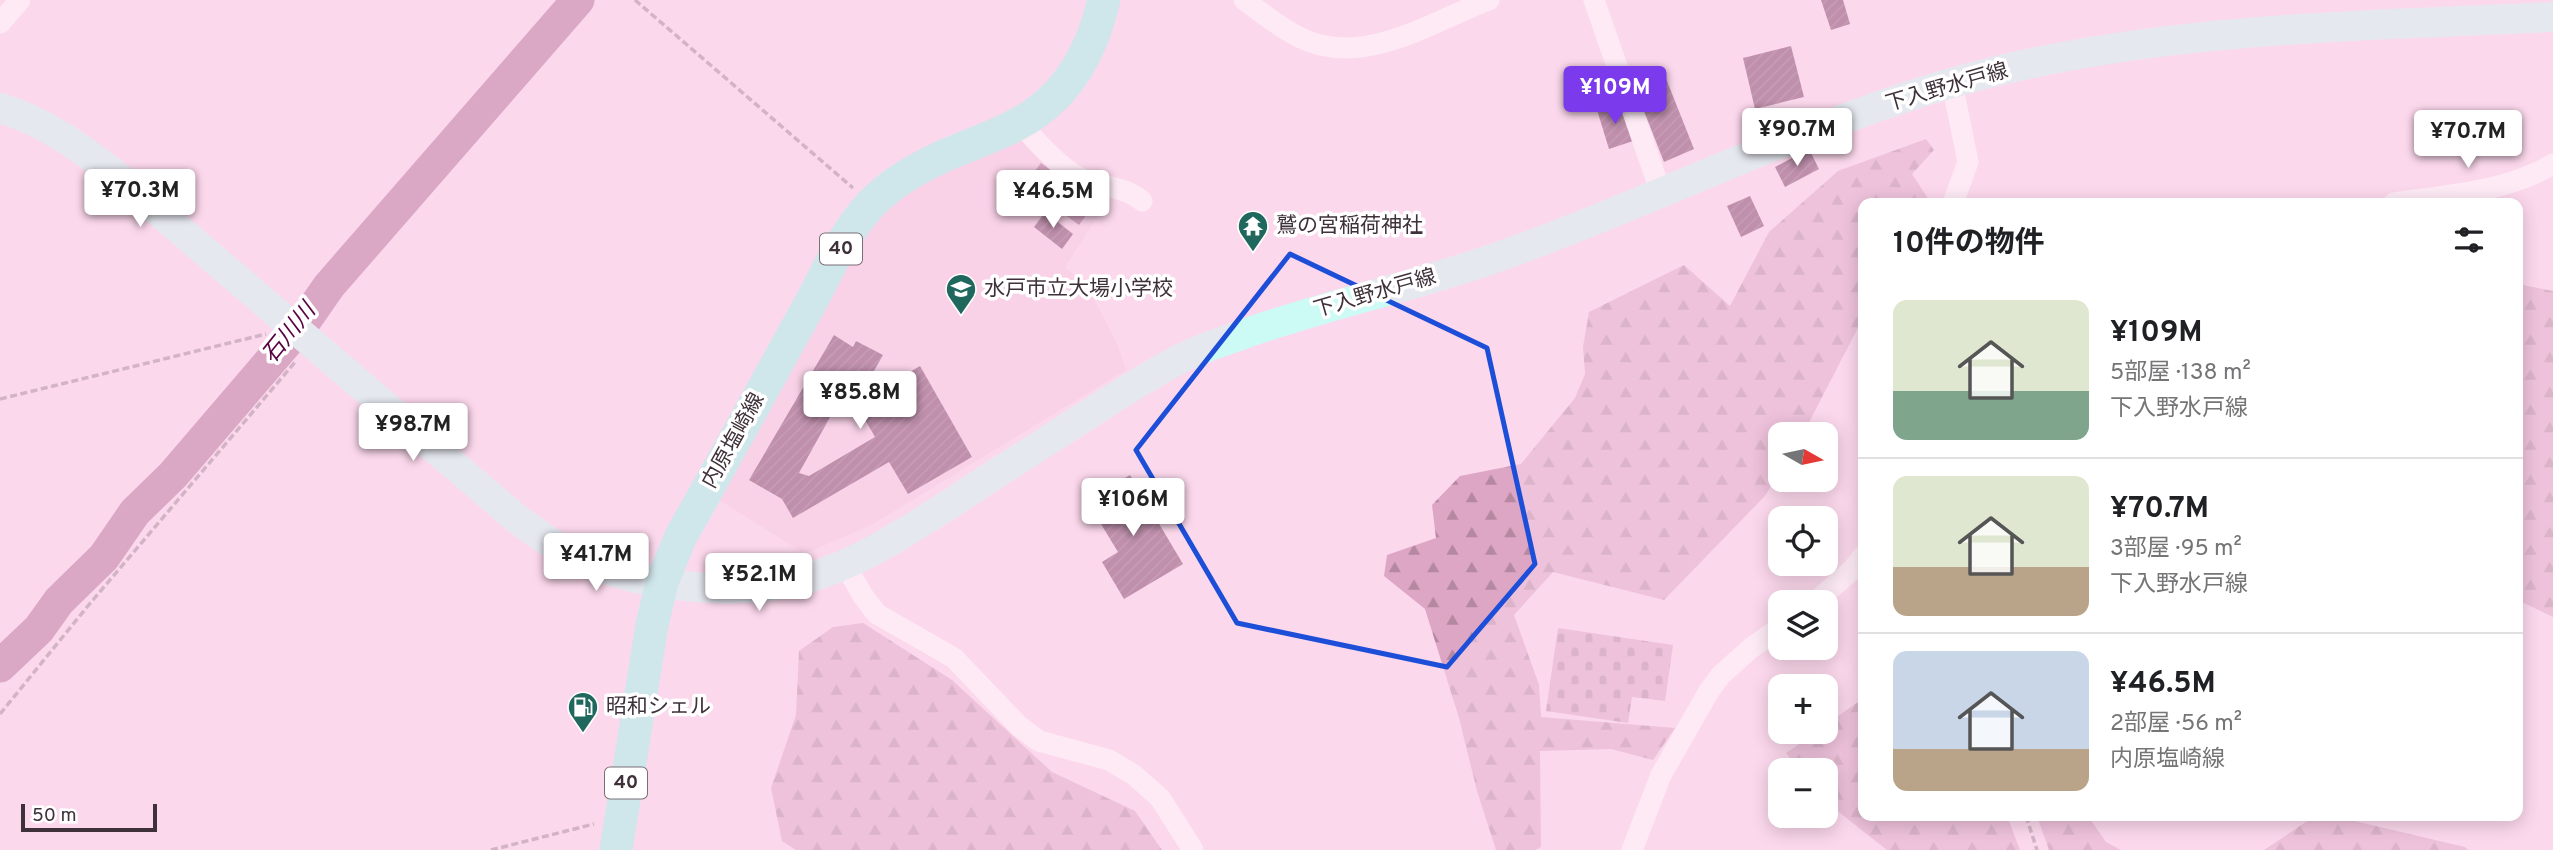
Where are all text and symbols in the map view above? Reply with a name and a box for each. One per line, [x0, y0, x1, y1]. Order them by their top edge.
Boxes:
street label: 下入野水戸線 [1883, 58, 2011, 118]
pin: ¥109M [1566, 66, 1664, 126]
text: ¥109M [1579, 74, 1651, 103]
pin: ¥90.7M [1740, 108, 1854, 168]
pin: ¥70.7M [2411, 110, 2525, 170]
text: ¥90.7M [1758, 116, 1836, 145]
text: ¥70.7M [2430, 118, 2506, 147]
pin: ¥70.3M [83, 170, 197, 229]
pin: ¥46.5M [996, 170, 1110, 230]
text: ¥70.3M [100, 177, 180, 206]
text: ¥46.5M [1012, 178, 1094, 207]
temple icon: 鷲の宮稲荷神社 [1236, 209, 1270, 253]
place label: 鷲の宮稲荷神社 [1276, 213, 1423, 240]
icon: filters [2450, 221, 2488, 259]
text: 10件の物件 [1893, 226, 2045, 263]
road number: 40 [820, 233, 862, 264]
street label: 下入野水戸線 [1311, 264, 1439, 324]
school or university icon: 水戸市立大場小学校 [944, 272, 978, 316]
place label: 水戸市立大場小学校 [984, 276, 1173, 303]
water label: 石川川 [257, 296, 325, 370]
text: ¥109M [2110, 315, 2203, 352]
icon: home [1949, 328, 2033, 412]
text: 5部屋 · 138 m² [2110, 359, 2251, 388]
pin: ¥85.8M [803, 372, 917, 431]
text: ¥85.8M [819, 379, 901, 408]
street label: 内原塩崎線 [697, 389, 771, 493]
text: 下入野水戸線 [2110, 395, 2248, 424]
pin: ¥98.7M [356, 404, 470, 463]
text: ¥98.7M [375, 411, 451, 440]
north arrow [1768, 422, 1838, 492]
map controls [1768, 422, 1838, 828]
pin: ¥106M [1084, 478, 1182, 538]
text: ¥106M [1097, 486, 1169, 515]
text: ¥70.7M [2110, 491, 2209, 528]
icon: home [1949, 504, 2033, 588]
button: locate [1768, 506, 1838, 576]
pin: ¥41.7M [539, 534, 653, 593]
text: 3部屋 · 95 m² [2110, 535, 2242, 564]
text: ¥41.7M [560, 541, 632, 570]
pin: ¥52.1M [702, 554, 816, 613]
text: ¥52.1M [721, 561, 797, 590]
text: 下入野水戸線 [2110, 571, 2248, 600]
button: layers [1768, 590, 1838, 660]
text: ¥46.5M [2110, 666, 2216, 703]
button: + [1768, 674, 1838, 744]
icon: home [1949, 679, 2033, 763]
fuel station icon: 昭和シェル [566, 690, 600, 734]
place label: 昭和シェル [606, 694, 711, 721]
text: 2部屋 · 56 m² [2110, 710, 2242, 739]
text: 内原塩崎線 [2110, 746, 2225, 775]
button: − [1768, 758, 1838, 828]
road number: 40 [605, 768, 647, 798]
scale bar [21, 801, 158, 833]
text: 50 m [32, 804, 77, 828]

